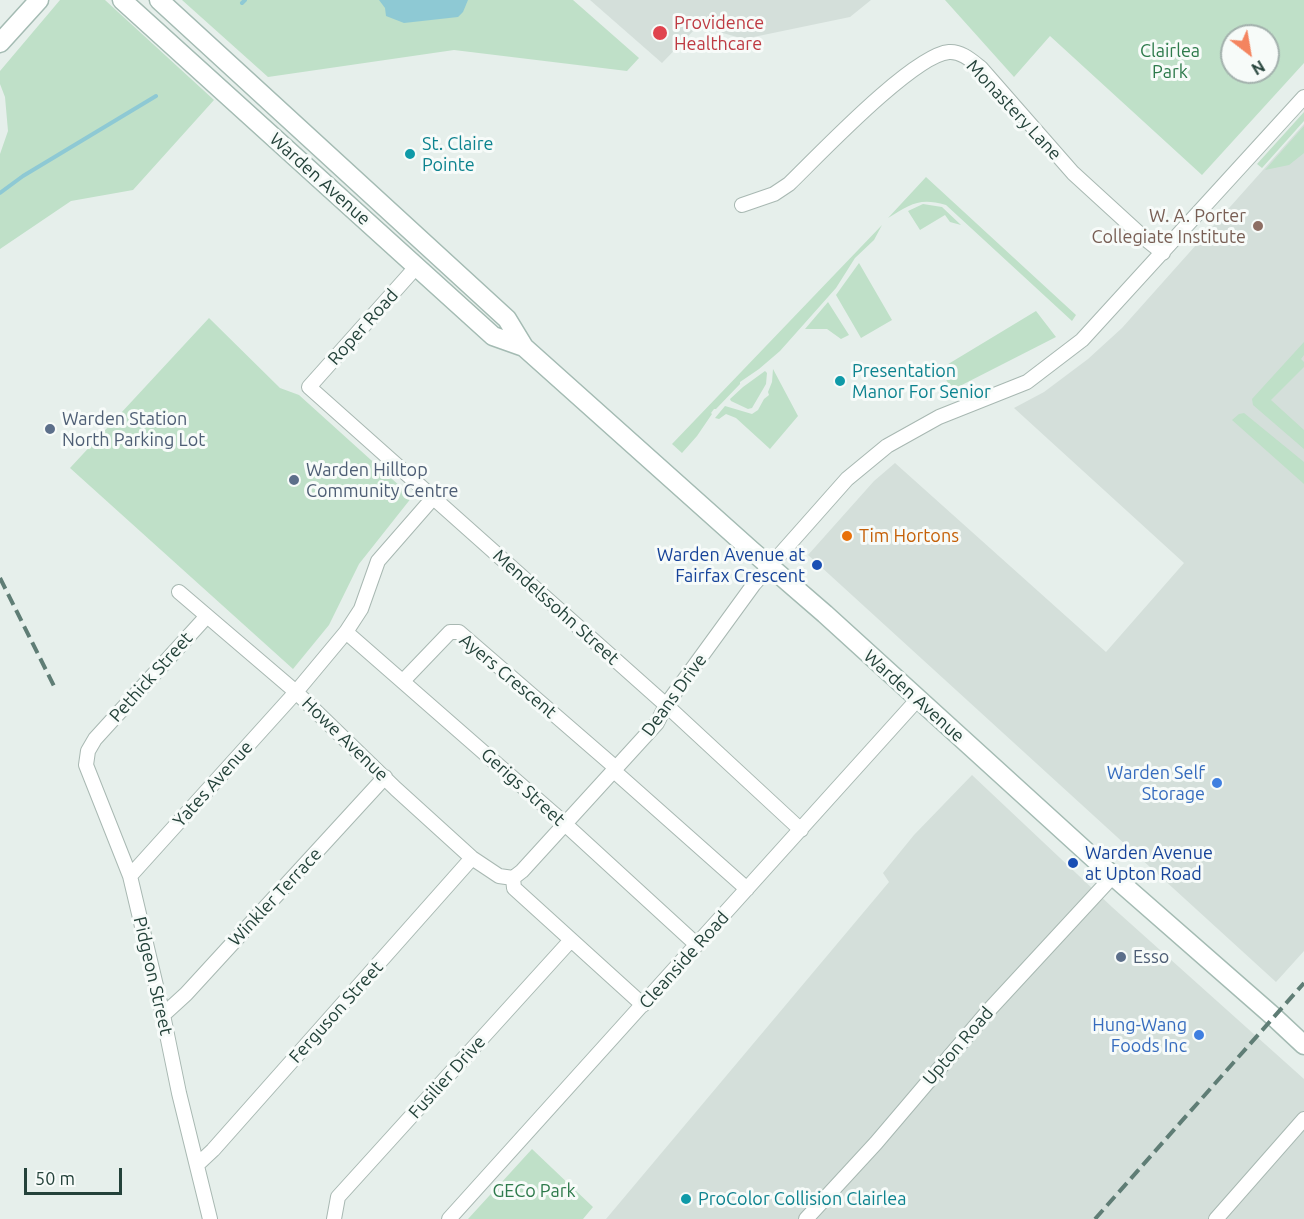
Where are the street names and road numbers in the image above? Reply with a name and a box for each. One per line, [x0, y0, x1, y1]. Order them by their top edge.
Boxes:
street label: Monastery Lane [962, 55, 1066, 165]
street label: Warden Avenue [265, 128, 375, 230]
street label: Roper Road [323, 285, 403, 369]
street label: Mendelssohn Street [489, 545, 623, 669]
street label: Pethick Street [105, 627, 197, 727]
street label: Ayers Crescent [455, 629, 561, 723]
street label: Warden Avenue [859, 645, 969, 747]
street label: Deans Drive [637, 650, 711, 740]
street label: Howe Avenue [297, 692, 393, 786]
street label: Yates Avenue [169, 736, 257, 832]
street label: Gerigs Street [477, 744, 569, 830]
street label: Winkler Terrace [224, 843, 326, 951]
street label: Cleanside Road [635, 907, 733, 1013]
street label: Pidgeon Street [129, 915, 177, 1037]
street label: Ferguson Street [285, 957, 387, 1067]
street label: Upton Road [918, 1003, 998, 1089]
street label: Fusilier Drive [404, 1031, 490, 1123]

